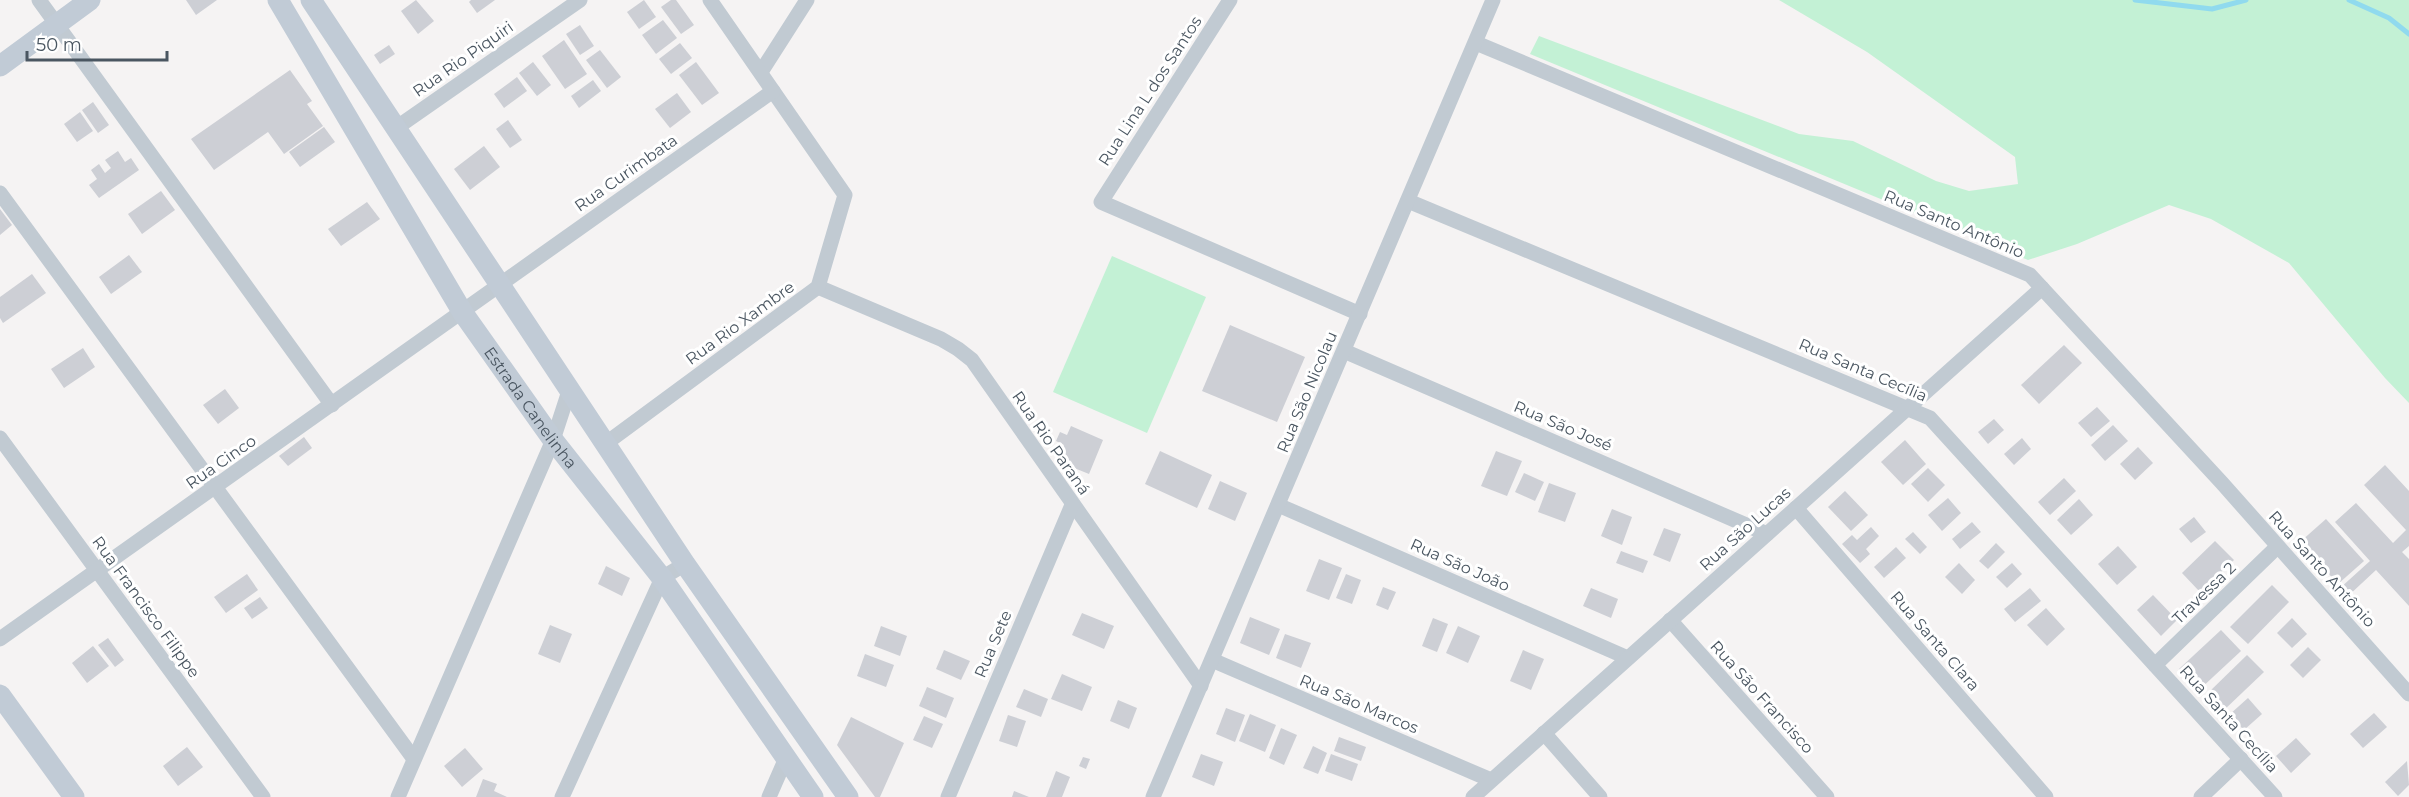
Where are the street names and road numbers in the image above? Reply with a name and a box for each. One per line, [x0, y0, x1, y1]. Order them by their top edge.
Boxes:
street label: Rua Lina L dos Santos [1094, 12, 1206, 169]
street label: Rua Rio Piquiri [409, 17, 517, 101]
street label: Rua Curimbata [571, 130, 681, 216]
street label: Rua Santo Antônio [1881, 186, 2027, 262]
street label: Rua Rio Xambre [682, 277, 798, 369]
street label: Rua São Nicolau [1273, 328, 1341, 456]
street label: Rua Santa Cecília [1796, 334, 1930, 406]
street label: Estrada Canelinha [480, 343, 581, 472]
street label: Rua Rio Paraná [1008, 387, 1094, 499]
street label: Rua São José [1511, 397, 1615, 455]
street label: Rua Cinco [182, 431, 260, 493]
street label: Rua São Lucas [1696, 483, 1795, 575]
street label: Rua Santo Antônio [2265, 507, 2379, 631]
street label: Rua Francisco Filippe [88, 532, 204, 682]
street label: Rua São João [1407, 535, 1513, 595]
street label: Travessa 2 [2168, 558, 2240, 628]
street label: Rua Santa Clara [1886, 587, 1984, 695]
street label: Rua Sete [970, 607, 1016, 681]
street label: Rua São Francisco [1706, 637, 1818, 757]
street label: Rua Santa Cecília [2176, 661, 2282, 777]
street label: Rua São Marcos [1297, 670, 1421, 738]

